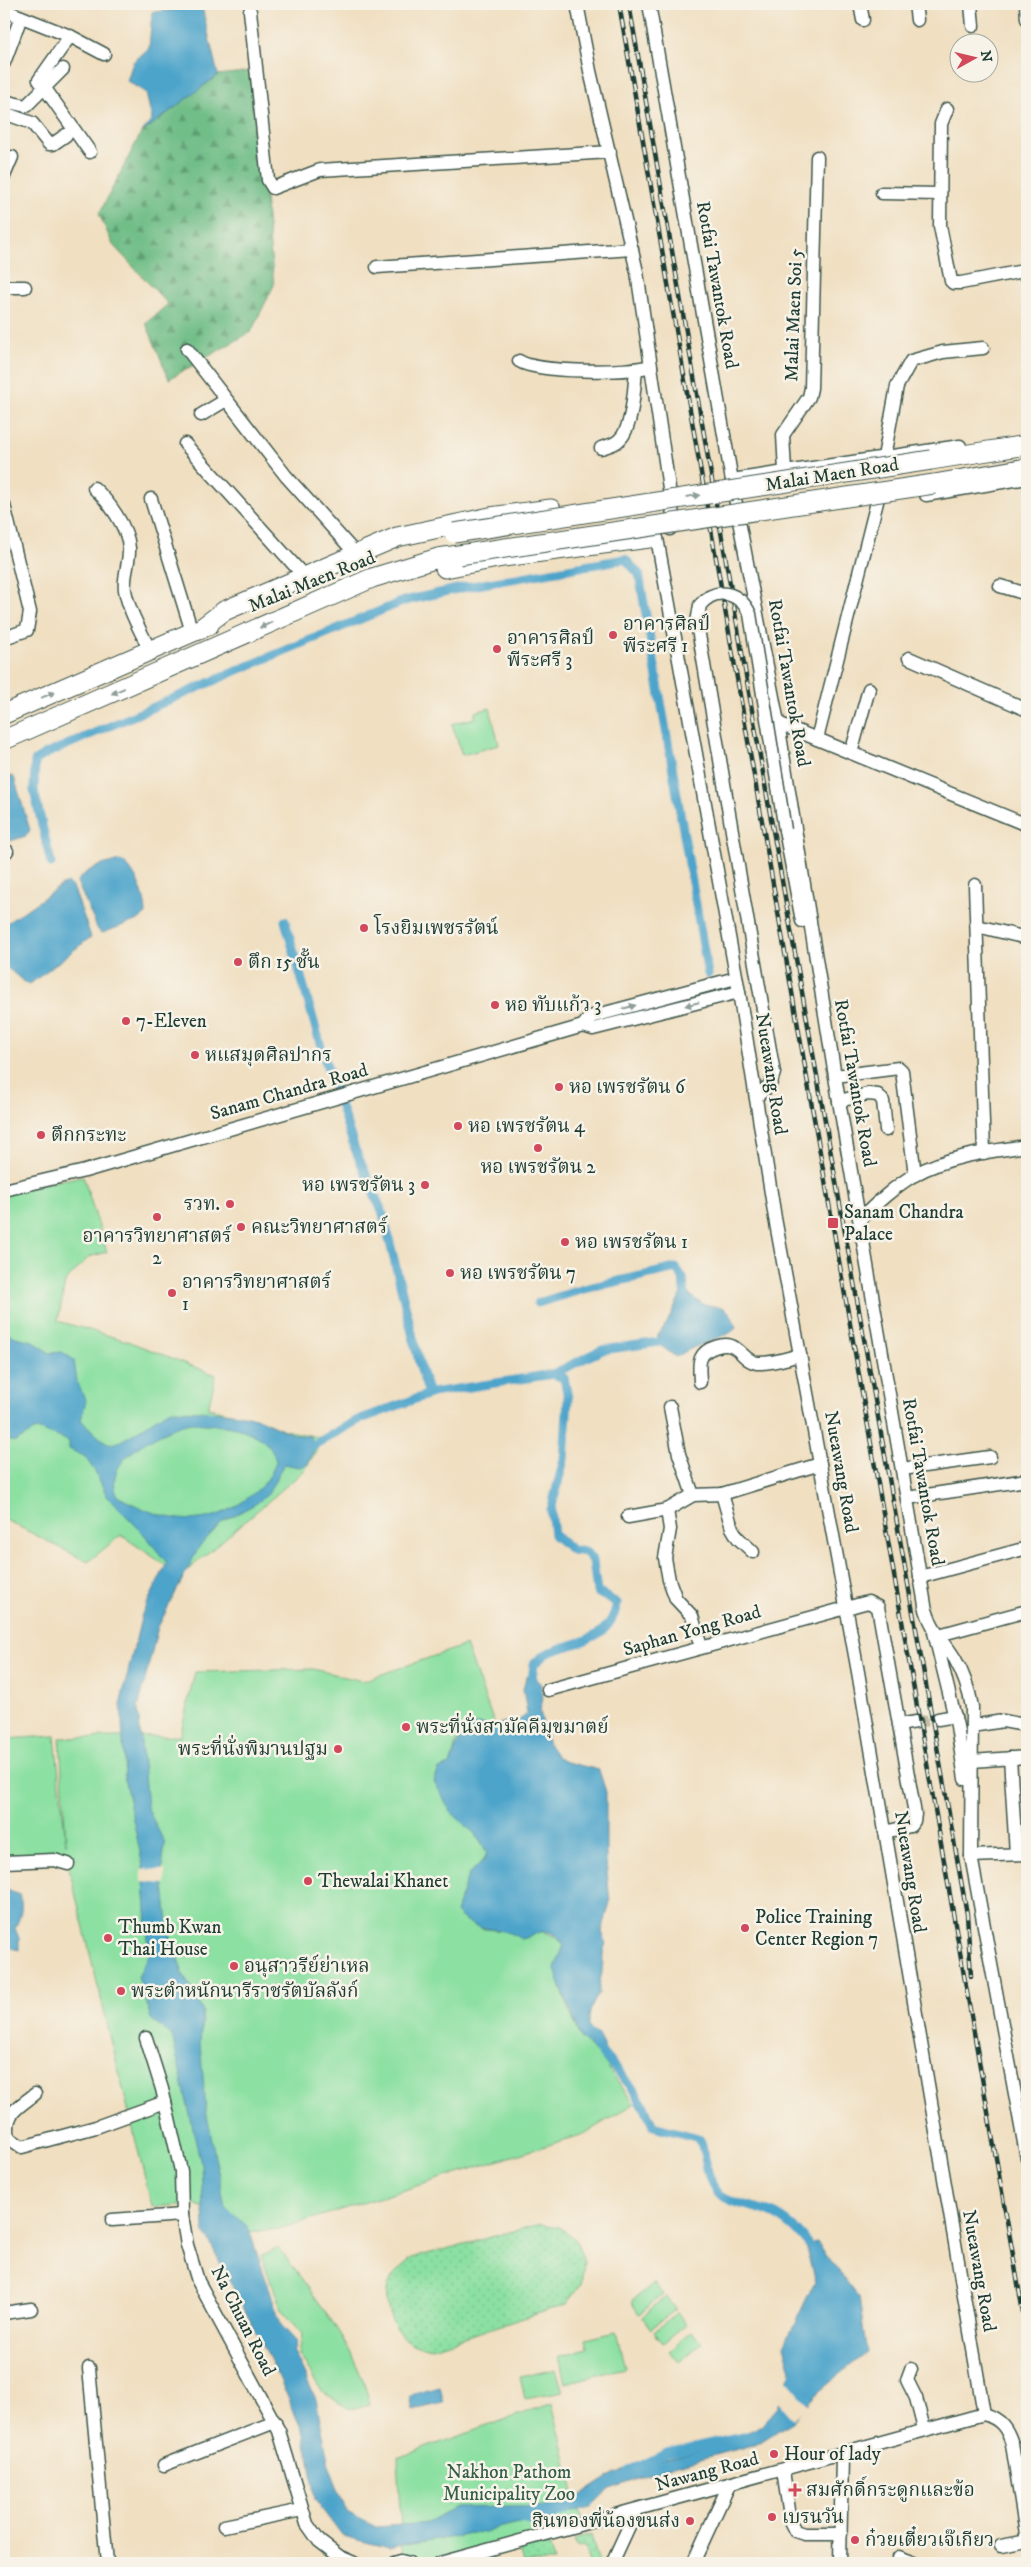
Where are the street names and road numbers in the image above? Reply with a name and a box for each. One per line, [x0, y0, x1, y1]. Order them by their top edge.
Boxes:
street label: Rotfai Tawantok Road [691, 199, 743, 371]
street label: Malai Maen Soi 5 [780, 248, 808, 382]
street label: Malai Maen Road [764, 453, 901, 497]
street label: Malai Maen Road [245, 546, 379, 618]
street label: Rotfai Tawantok Road [763, 597, 815, 769]
street label: Rotfai Tawantok Road [829, 997, 881, 1169]
street label: Nueawang Road [750, 1011, 792, 1137]
street label: Sanam Chandra Road [208, 1058, 371, 1126]
street label: Rotfai Tawantok Road [897, 1396, 949, 1568]
street label: Nueawang Road [819, 1409, 863, 1535]
street label: Saphan Yong Road [621, 1600, 764, 1662]
street label: Nueawang Road [889, 1809, 931, 1935]
street label: Nueawang Road [957, 2208, 1001, 2334]
street label: Na Chuan Road [205, 2262, 281, 2380]
street label: Nawang Road [653, 2447, 762, 2497]

